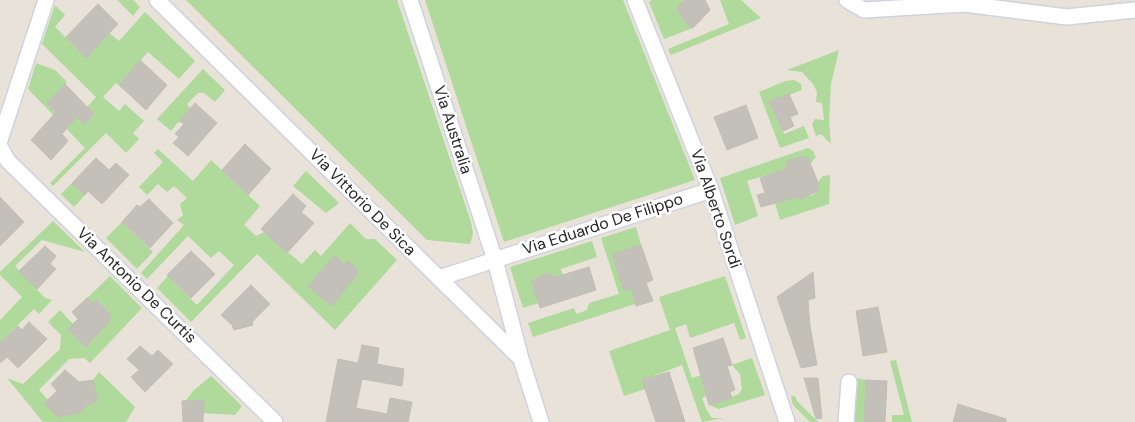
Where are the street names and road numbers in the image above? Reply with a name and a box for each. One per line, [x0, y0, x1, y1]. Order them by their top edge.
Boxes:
street label: Via Australia [429, 83, 475, 177]
street label: Via Vittorio De Sica [305, 146, 419, 260]
street label: Via Alberto Sordi [686, 147, 744, 271]
street label: Via Eduardo De Filippo [520, 190, 686, 260]
street label: Via Antonio De Curtis [72, 224, 200, 348]

